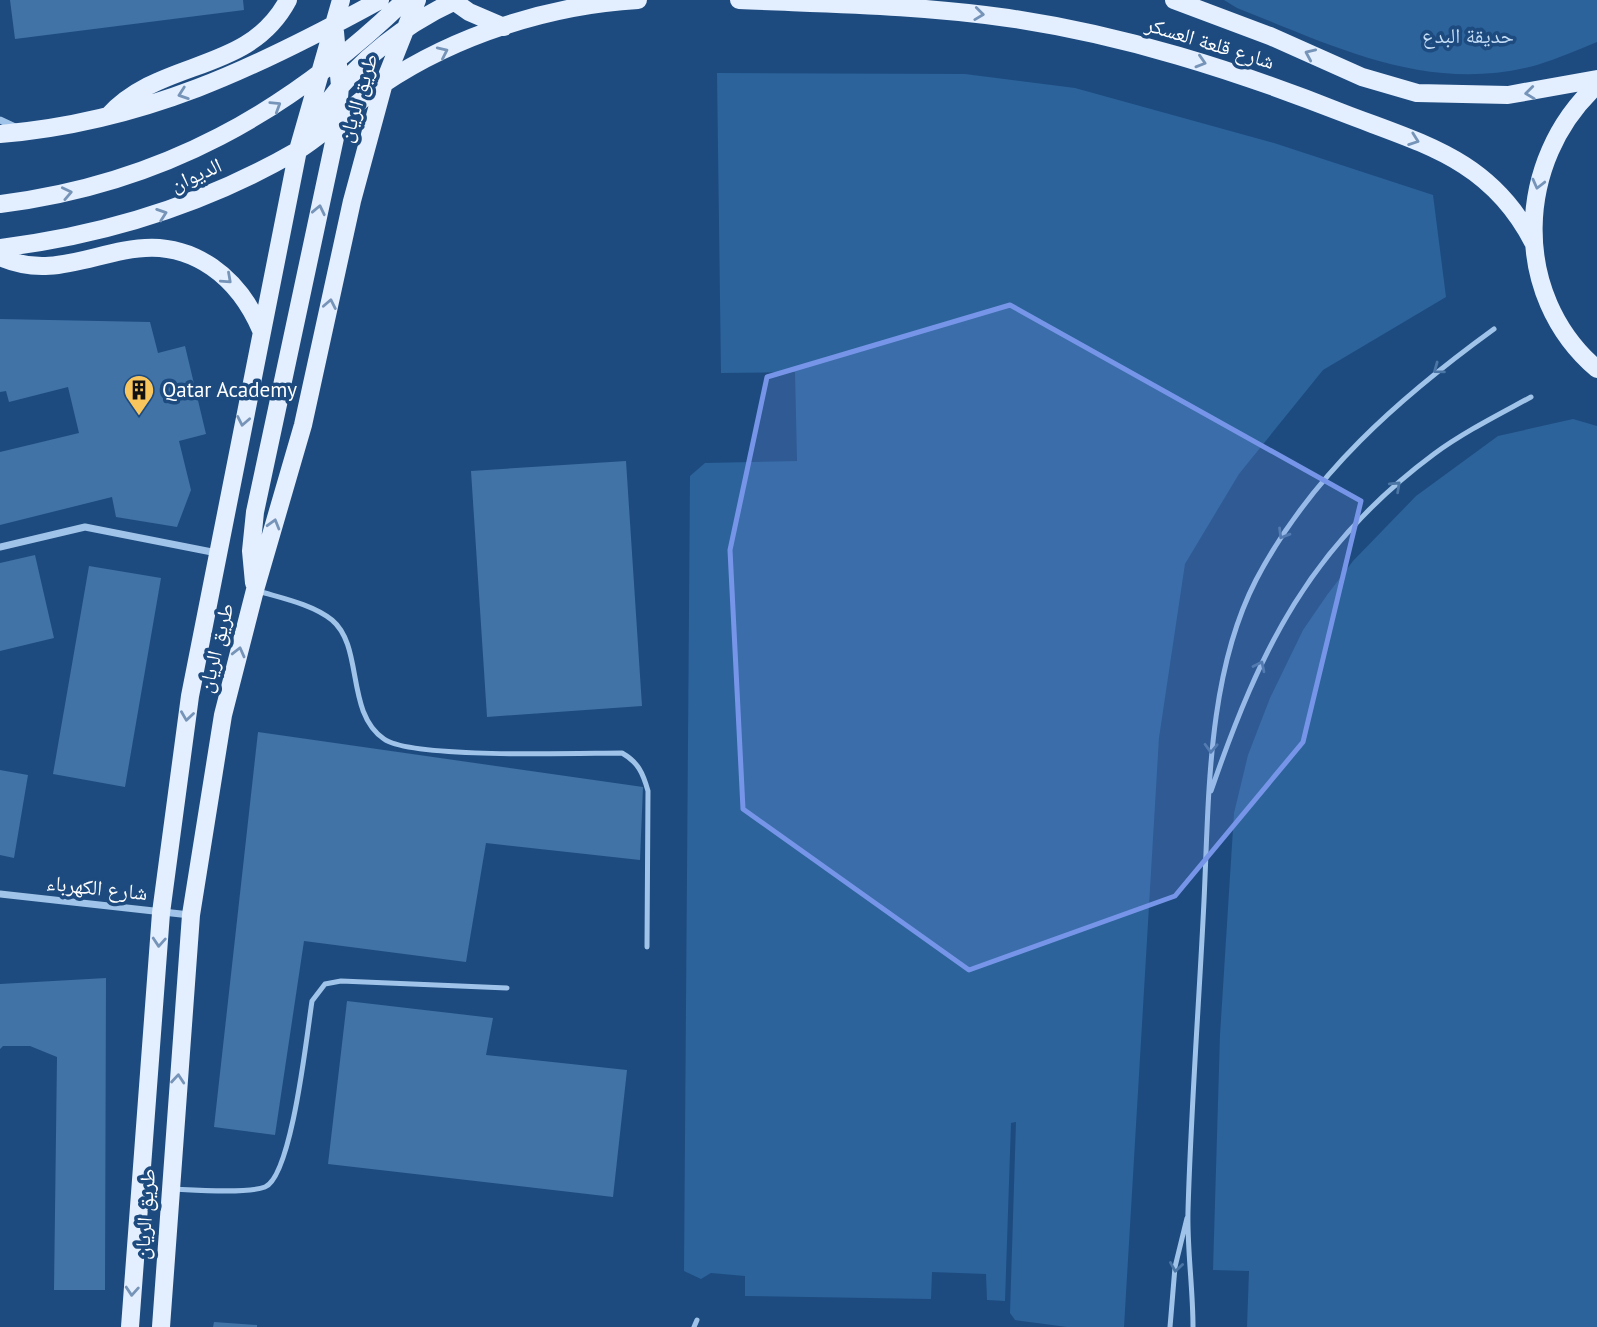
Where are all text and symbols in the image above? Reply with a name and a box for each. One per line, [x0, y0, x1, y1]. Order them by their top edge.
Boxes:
one-way arrow [973, 7, 985, 22]
street label: شارع قلعة العسكر [1141, 10, 1278, 75]
park label: حديقة البدع [1422, 22, 1514, 49]
one-way arrow [436, 46, 448, 60]
one-way arrow [1305, 48, 1317, 62]
street label: طريق الريان [331, 50, 384, 146]
one-way arrow [1195, 53, 1207, 68]
one-way arrow [1524, 85, 1536, 100]
one-way arrow [177, 86, 189, 100]
one-way arrow [268, 101, 281, 114]
one-way arrow [1408, 132, 1420, 146]
street label: الديوان [166, 151, 226, 198]
one-way arrow [1532, 178, 1546, 190]
one-way arrow [61, 186, 73, 201]
one-way arrow [311, 204, 326, 216]
one-way arrow [156, 208, 168, 222]
one-way arrow [219, 271, 232, 283]
one-way arrow [322, 298, 337, 310]
one-way arrow [1434, 361, 1446, 374]
building icon: Qatar Academy [122, 373, 156, 417]
place label: Qatar Academy [162, 376, 297, 403]
one-way arrow [237, 415, 252, 427]
one-way arrow [1388, 481, 1401, 494]
one-way arrow [266, 519, 281, 531]
one-way arrow [1279, 527, 1292, 540]
street label: طريق الريان [191, 600, 240, 695]
one-way arrow [231, 646, 245, 658]
one-way arrow [1252, 661, 1266, 673]
one-way arrow [180, 710, 195, 722]
one-way arrow [1203, 742, 1218, 753]
street label: شارع الكهرباء [45, 869, 149, 906]
one-way arrow [152, 937, 167, 948]
one-way arrow [170, 1073, 185, 1084]
street label: طريق الريان [128, 1167, 161, 1260]
one-way arrow [1169, 1261, 1184, 1273]
one-way arrow [125, 1286, 140, 1297]

